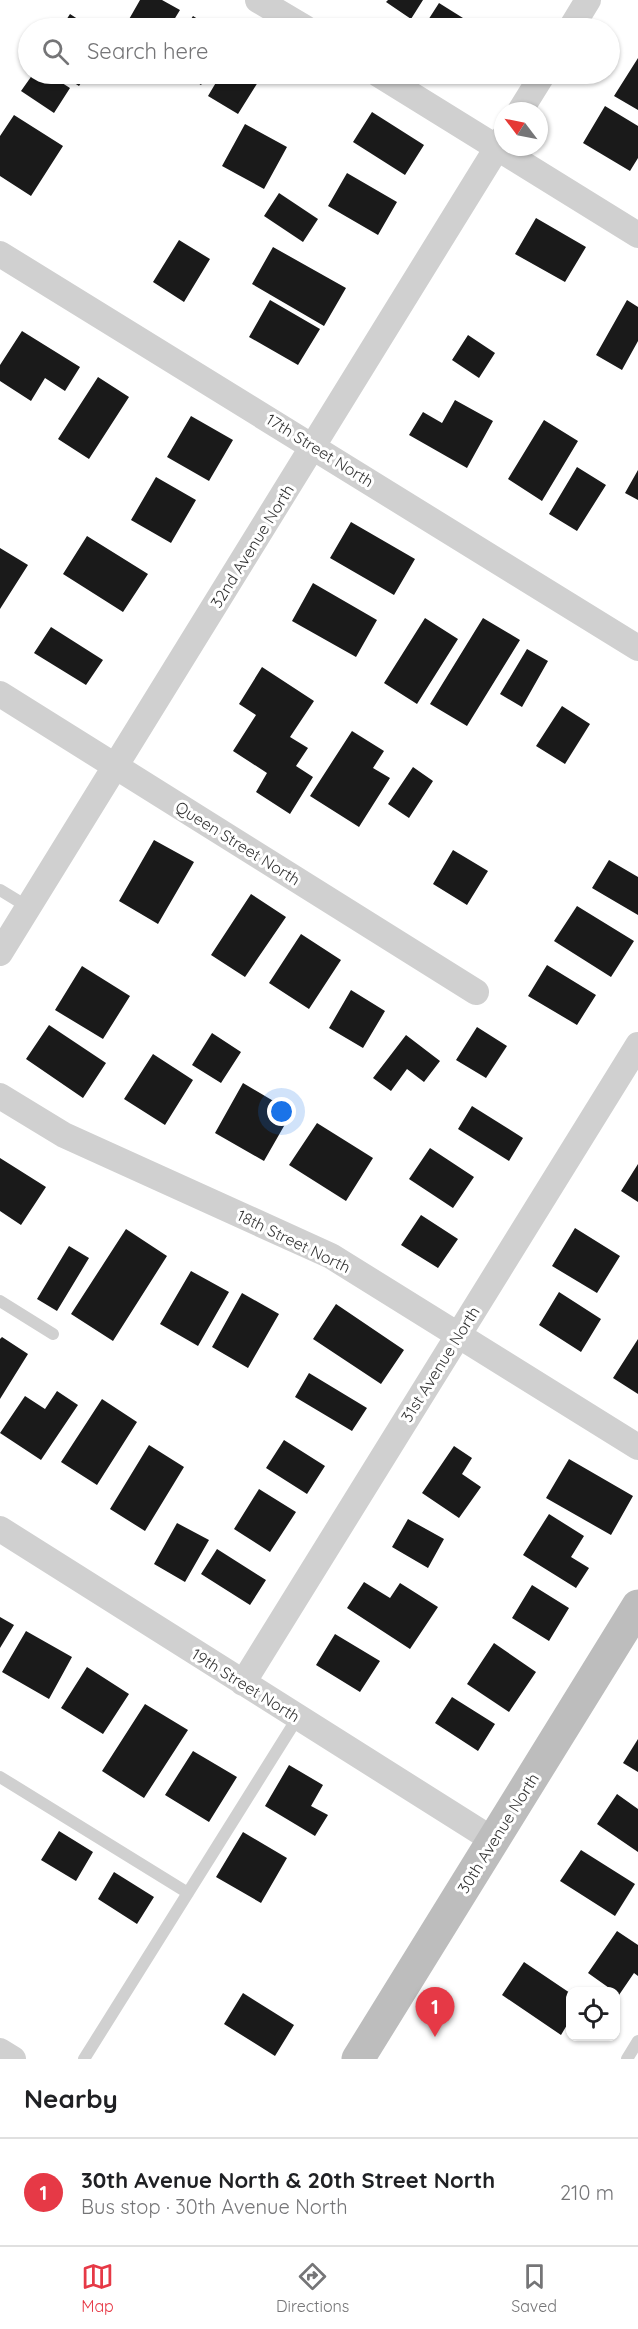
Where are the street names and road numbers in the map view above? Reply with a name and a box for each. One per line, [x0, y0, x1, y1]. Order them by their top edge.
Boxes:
street label: 17th Street North [263, 409, 377, 491]
street label: 32nd Avenue North [206, 481, 298, 611]
street label: Queen Street North [172, 797, 304, 889]
street label: 18th Street North [234, 1205, 354, 1277]
street label: 31st Avenue North [396, 1302, 484, 1426]
street label: 19th Street North [188, 1644, 304, 1726]
street label: 30th Avenue North [453, 1769, 543, 1897]

